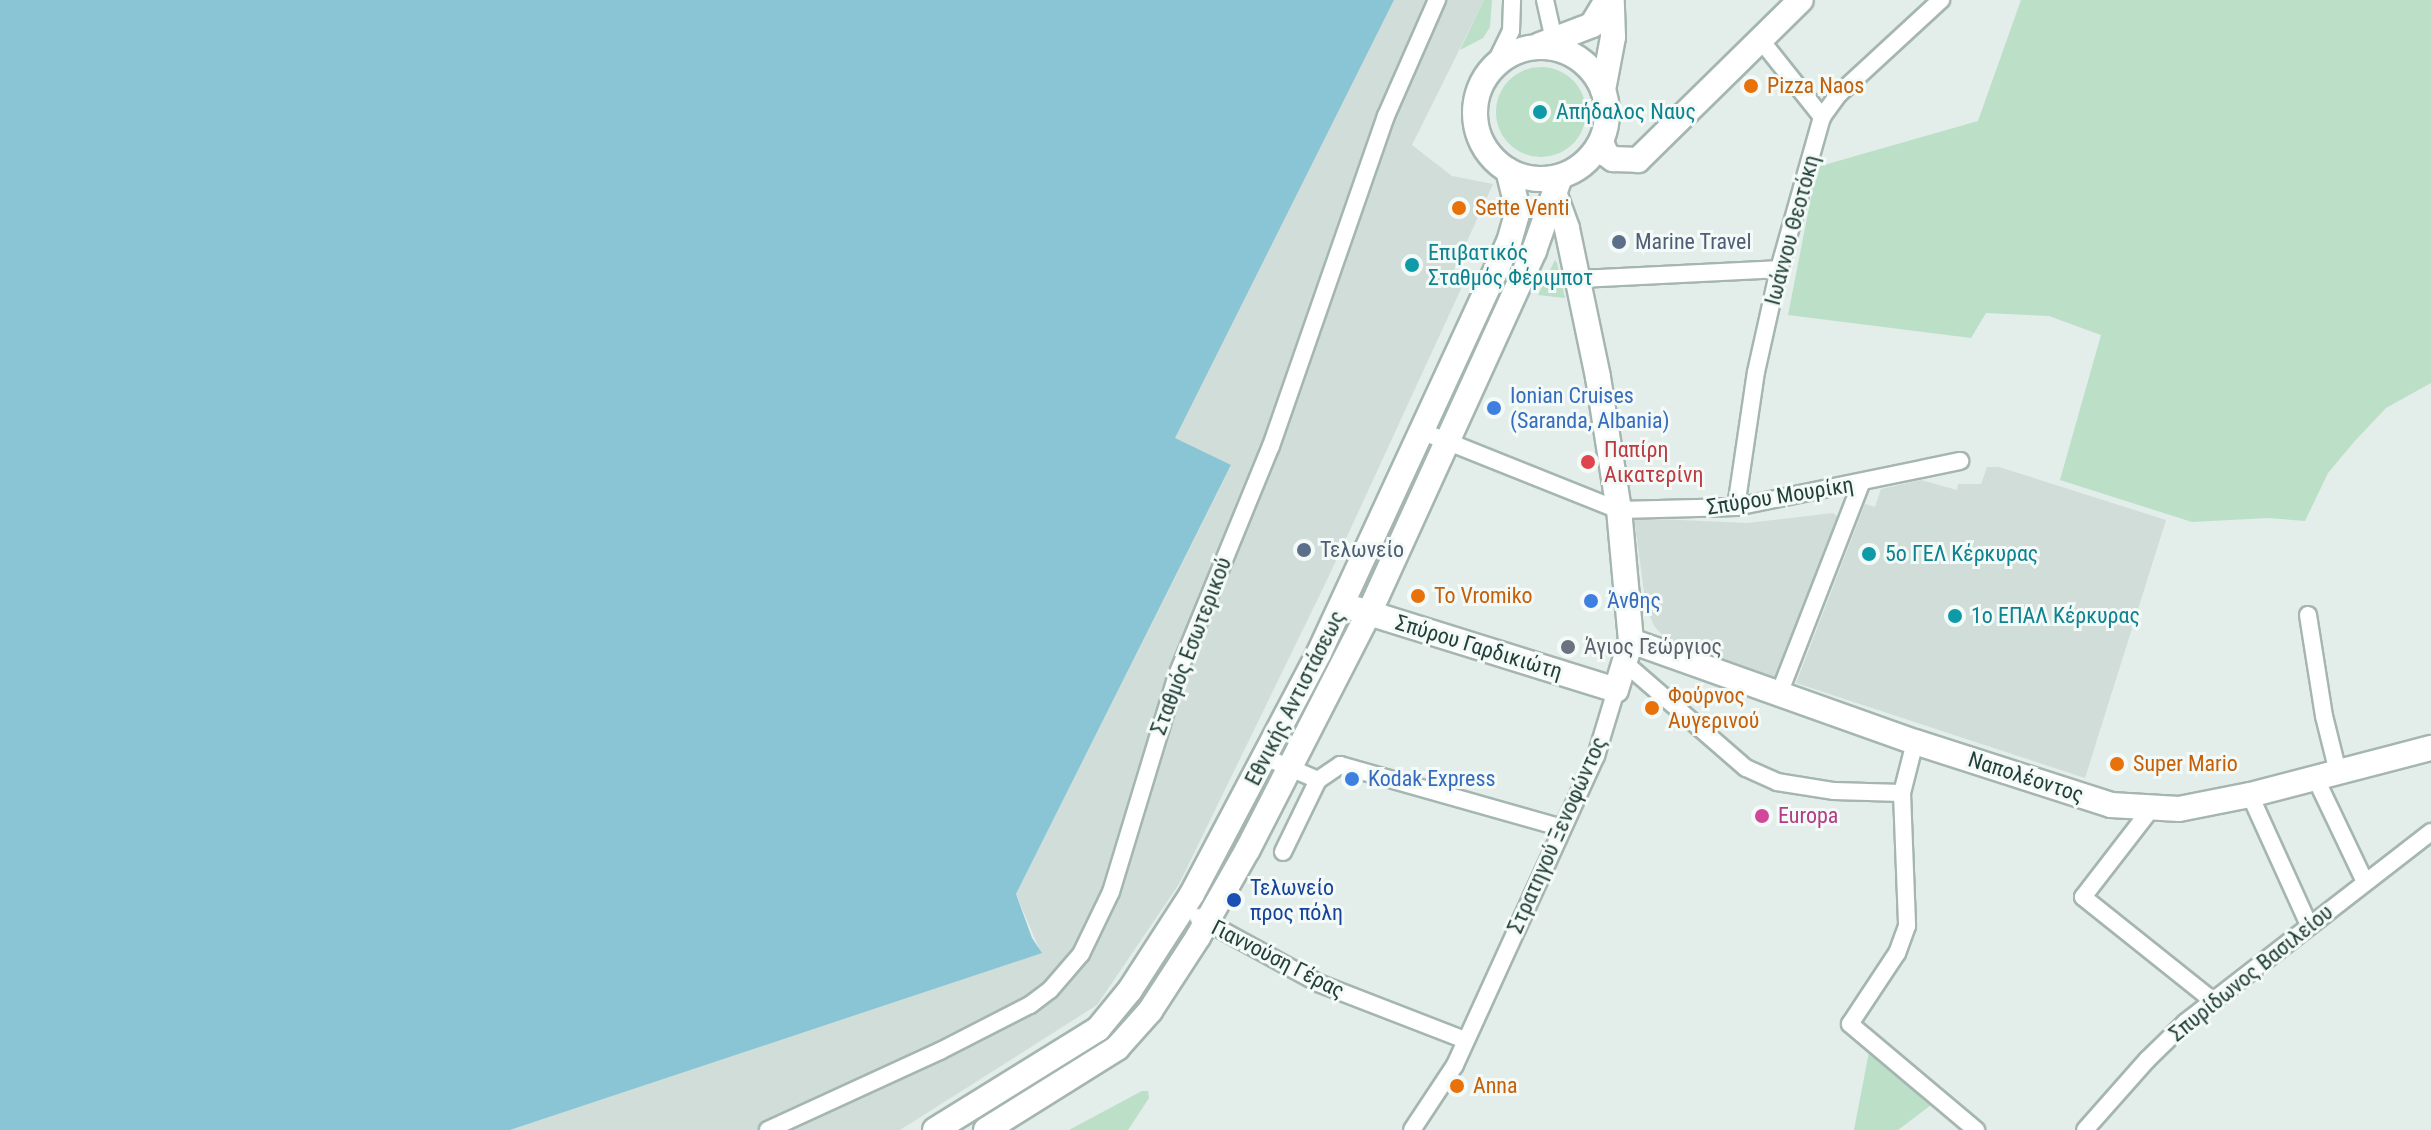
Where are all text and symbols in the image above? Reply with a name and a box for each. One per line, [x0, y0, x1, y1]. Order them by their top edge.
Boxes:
place label: Pizza Naos [1767, 73, 1864, 99]
marker: Pizza Naos [1742, 77, 1760, 95]
place label: Απήδαλος Ναυς [1556, 99, 1696, 125]
marker: Απήδαλος Ναυς [1531, 103, 1549, 121]
street label: Ιωάννου Θεοτόκη [1759, 152, 1825, 308]
place label: Sette Venti [1475, 195, 1569, 221]
marker: Sette Venti [1450, 199, 1468, 217]
place label: Marine Travel [1635, 229, 1752, 255]
marker: Marine Travel [1610, 233, 1628, 251]
place label: Επιβατικός Σταθμός Φέριμποτ [1428, 239, 1593, 290]
marker: Επιβατικός Σταθμός Φέριμποτ [1403, 256, 1421, 274]
place label: Ionian Cruises (Saranda, Albania) [1510, 382, 1670, 434]
marker: Ionian Cruises (Saranda, Albania) [1485, 399, 1503, 417]
place label: Παπίρη Αικατερίνη [1604, 436, 1703, 488]
marker: Παπίρη Αικατερίνη [1579, 453, 1597, 471]
street label: Σπύρου Μουρίκη [1705, 471, 1855, 521]
place label: Τελωνείο [1320, 537, 1404, 563]
marker: Τελωνείο [1295, 541, 1313, 559]
place label: 5ο ΓΕΛ Κέρκυρας [1885, 541, 2038, 567]
marker: 5ο ΓΕΛ Κέρκυρας [1860, 545, 1878, 563]
street label: Σταθμός Εσωτερικού [1145, 553, 1237, 739]
place label: To Vromiko [1434, 583, 1533, 609]
marker: To Vromiko [1409, 587, 1427, 605]
place label: Άνθης [1607, 588, 1661, 614]
marker: Άνθης [1582, 592, 1600, 610]
place label: 1ο ΕΠΑΛ Κέρκυρας [1971, 603, 2140, 629]
street label: Εθνικής Αντιστάσεως [1240, 606, 1350, 790]
marker: 1ο ΕΠΑΛ Κέρκυρας [1946, 607, 1964, 625]
street label: Σπύρου Γαρδικιώτη [1392, 609, 1566, 685]
place label: Άγιος Γεώργιος [1584, 634, 1722, 660]
marker: Άγιος Γεώργιος [1559, 638, 1577, 656]
place label: Φούρνος Αυγερινού [1668, 682, 1759, 734]
marker: Φούρνος Αυγερινού [1643, 699, 1661, 717]
street label: Στρατηγού Ξενοφώντος [1502, 733, 1612, 937]
street label: Ναπολέοντος [1965, 746, 2087, 808]
place label: Super Mario [2133, 751, 2238, 777]
marker: Super Mario [2108, 755, 2126, 773]
place label: Kodak Express [1368, 766, 1495, 792]
marker: Kodak Express [1343, 770, 1361, 788]
place label: Europa [1778, 803, 1838, 829]
marker: Europa [1753, 807, 1771, 825]
place label: Τελωνείο προς πόλη [1250, 874, 1343, 926]
marker: Τελωνείο προς πόλη [1225, 891, 1243, 909]
street label: Σπυρίδωνος Βασιλείου [2164, 899, 2338, 1047]
street label: Γιαννούση Γέρας [1207, 914, 1349, 1004]
place label: Anna [1473, 1073, 1518, 1099]
marker: Anna [1448, 1077, 1466, 1095]

